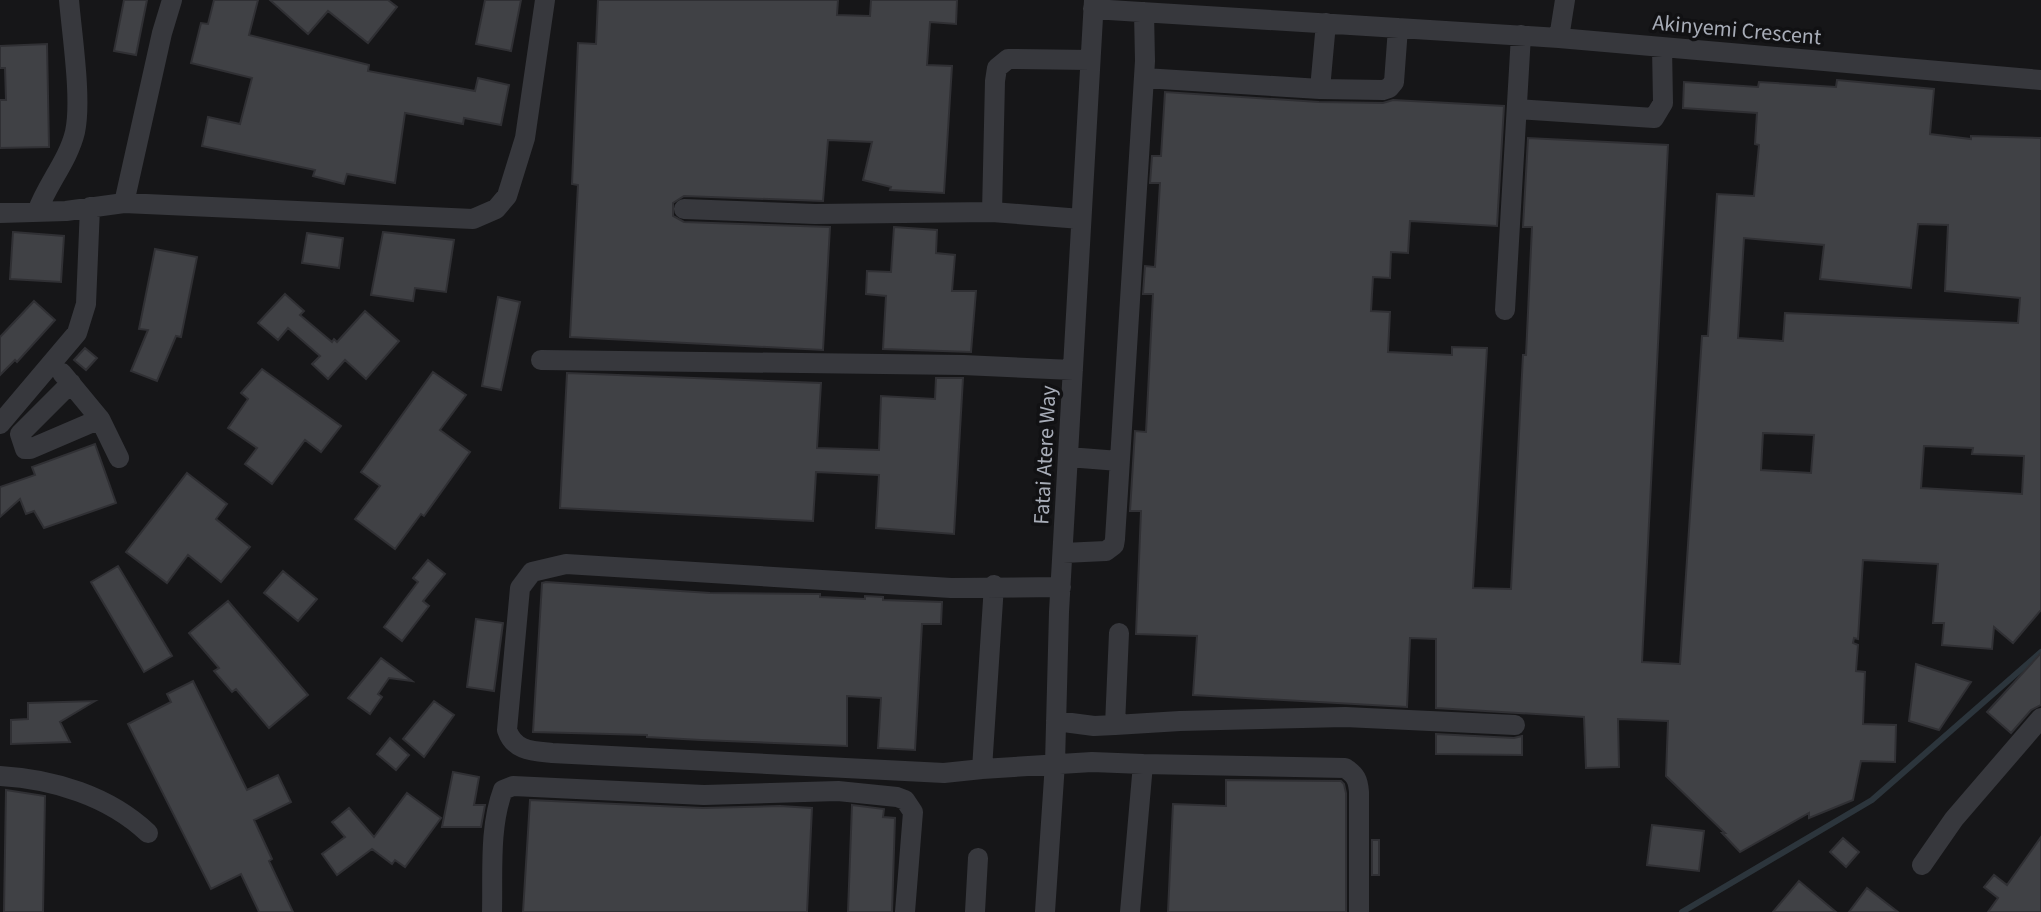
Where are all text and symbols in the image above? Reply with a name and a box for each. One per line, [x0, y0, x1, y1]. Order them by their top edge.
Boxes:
street label: Akinyemi Crescent [1651, 7, 1823, 53]
street label: Fatai Atere Way [1025, 384, 1065, 526]

